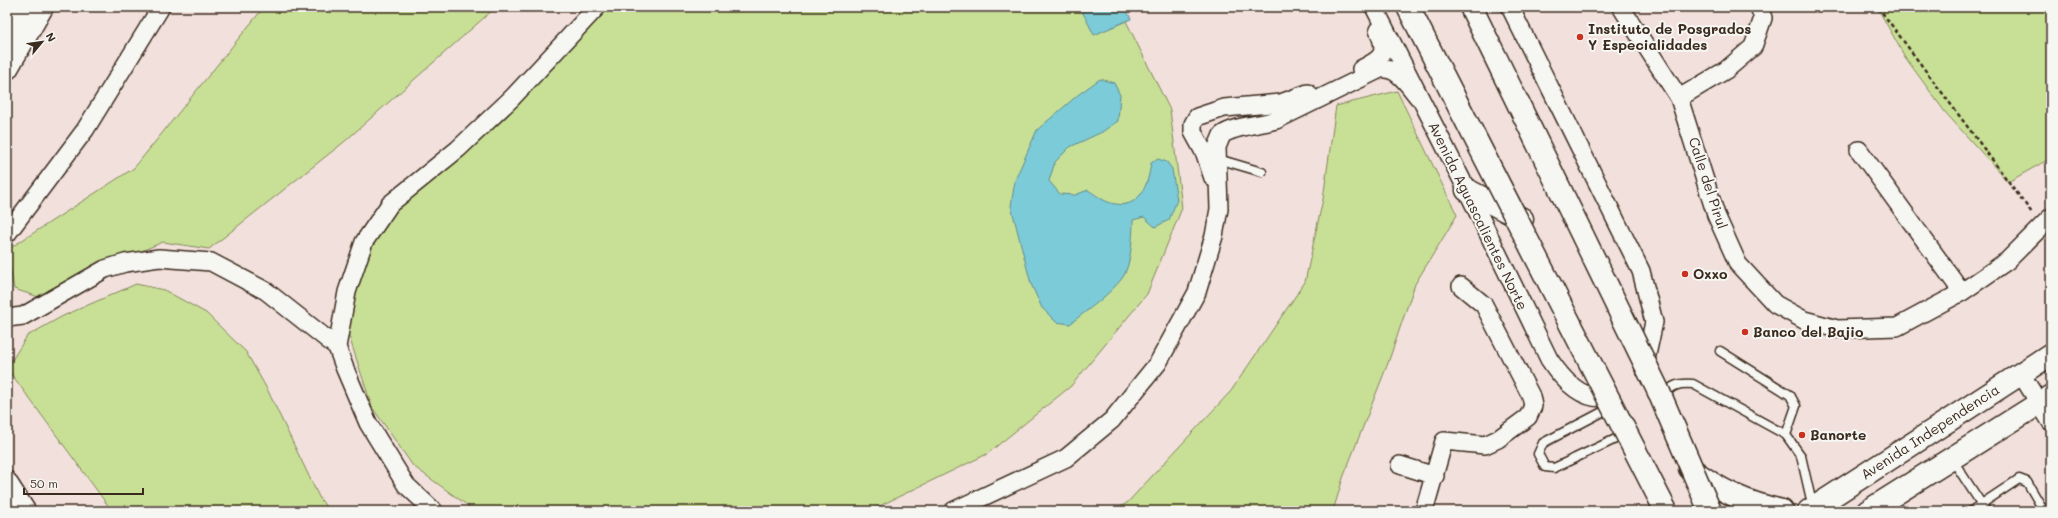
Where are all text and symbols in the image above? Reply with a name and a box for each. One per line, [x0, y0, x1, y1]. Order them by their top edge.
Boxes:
place label: Instituto de Posgrados Y Especialidades [1588, 19, 1751, 54]
north arrow [22, 22, 62, 62]
text: N [43, 30, 60, 44]
marker: Instituto de Posgrados Y Especialidades [1575, 32, 1585, 42]
street label: Avenida Aguascalientes Norte [1424, 118, 1532, 313]
street label: Calle del Pirul [1685, 135, 1732, 231]
place label: Oxxo [1693, 264, 1728, 283]
marker: Oxxo [1680, 269, 1690, 279]
place label: Banco del Bajio [1753, 322, 1864, 341]
marker: Banco del Bajio [1740, 327, 1750, 337]
street label: Avenida Independencia [1857, 380, 2003, 484]
place label: Banorte [1810, 425, 1866, 444]
marker: Banorte [1797, 430, 1807, 440]
scale bar [24, 470, 143, 496]
text: 50 m [30, 475, 58, 491]

